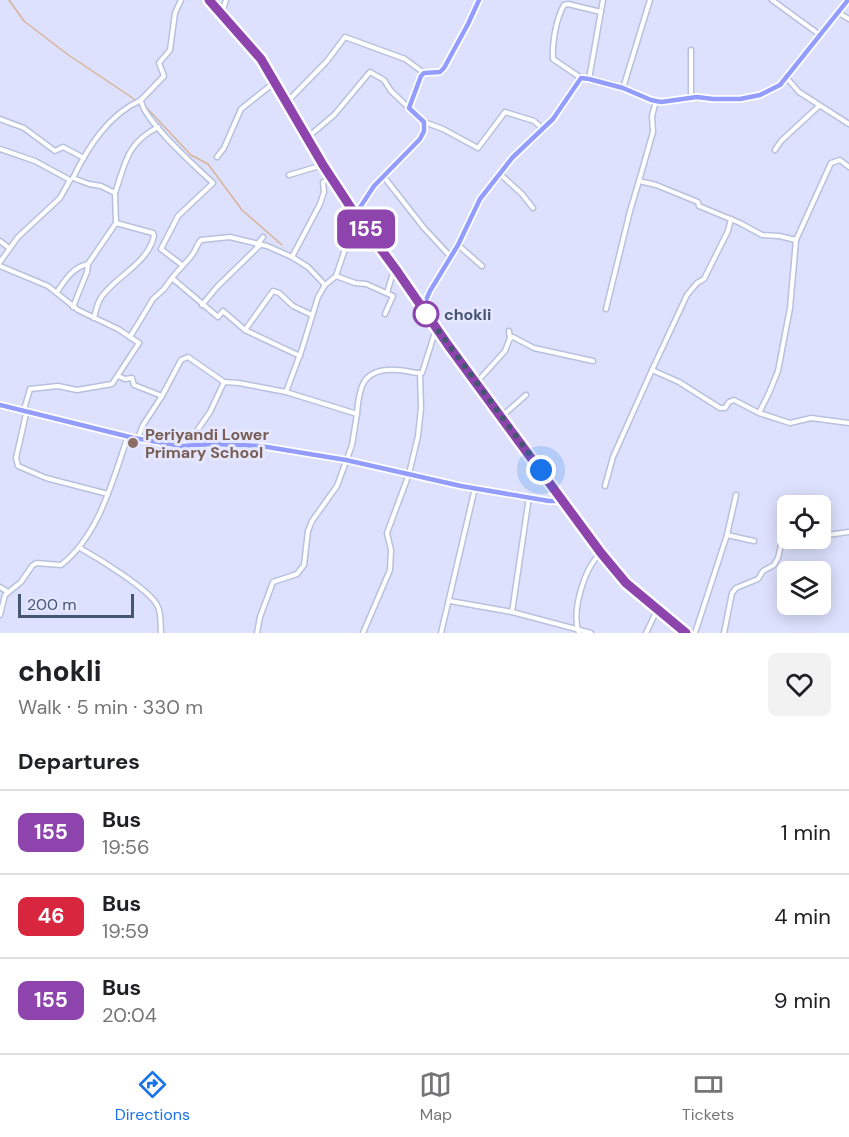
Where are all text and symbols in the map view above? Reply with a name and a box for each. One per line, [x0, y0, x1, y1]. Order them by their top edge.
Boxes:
line badge: 155 [332, 210, 400, 248]
text: 155 [349, 215, 383, 243]
marker: chokli [413, 301, 439, 327]
place label: chokli [444, 304, 491, 325]
place label: Periyandi Lower Primary School [145, 424, 269, 463]
marker: Periyandi Lower Primary School [126, 436, 140, 450]
your location [526, 455, 556, 485]
map controls [777, 495, 831, 615]
button: locate [777, 495, 831, 549]
button: layers [777, 561, 831, 615]
scale bar [18, 591, 134, 618]
text: 200 m [27, 594, 76, 615]
text: chokli [18, 653, 101, 690]
button: heart [768, 653, 831, 716]
text: Walk · 5 min · 330 m [18, 694, 203, 720]
text: Departures [18, 747, 140, 776]
text: Bus [102, 805, 141, 834]
text: 155 [34, 818, 68, 846]
text: 1 min [781, 818, 831, 847]
text: 19:56 [102, 834, 150, 860]
text: Bus [102, 889, 141, 918]
text: 46 [38, 902, 64, 930]
text: 4 min [774, 902, 831, 931]
text: 19:59 [102, 918, 149, 944]
text: Bus [102, 973, 141, 1002]
text: 155 [34, 986, 68, 1014]
text: 9 min [774, 986, 831, 1015]
text: 20:04 [102, 1002, 157, 1028]
tab: Directions [115, 1068, 190, 1125]
tab: Map [419, 1068, 452, 1125]
tab: Tickets [682, 1068, 734, 1125]

